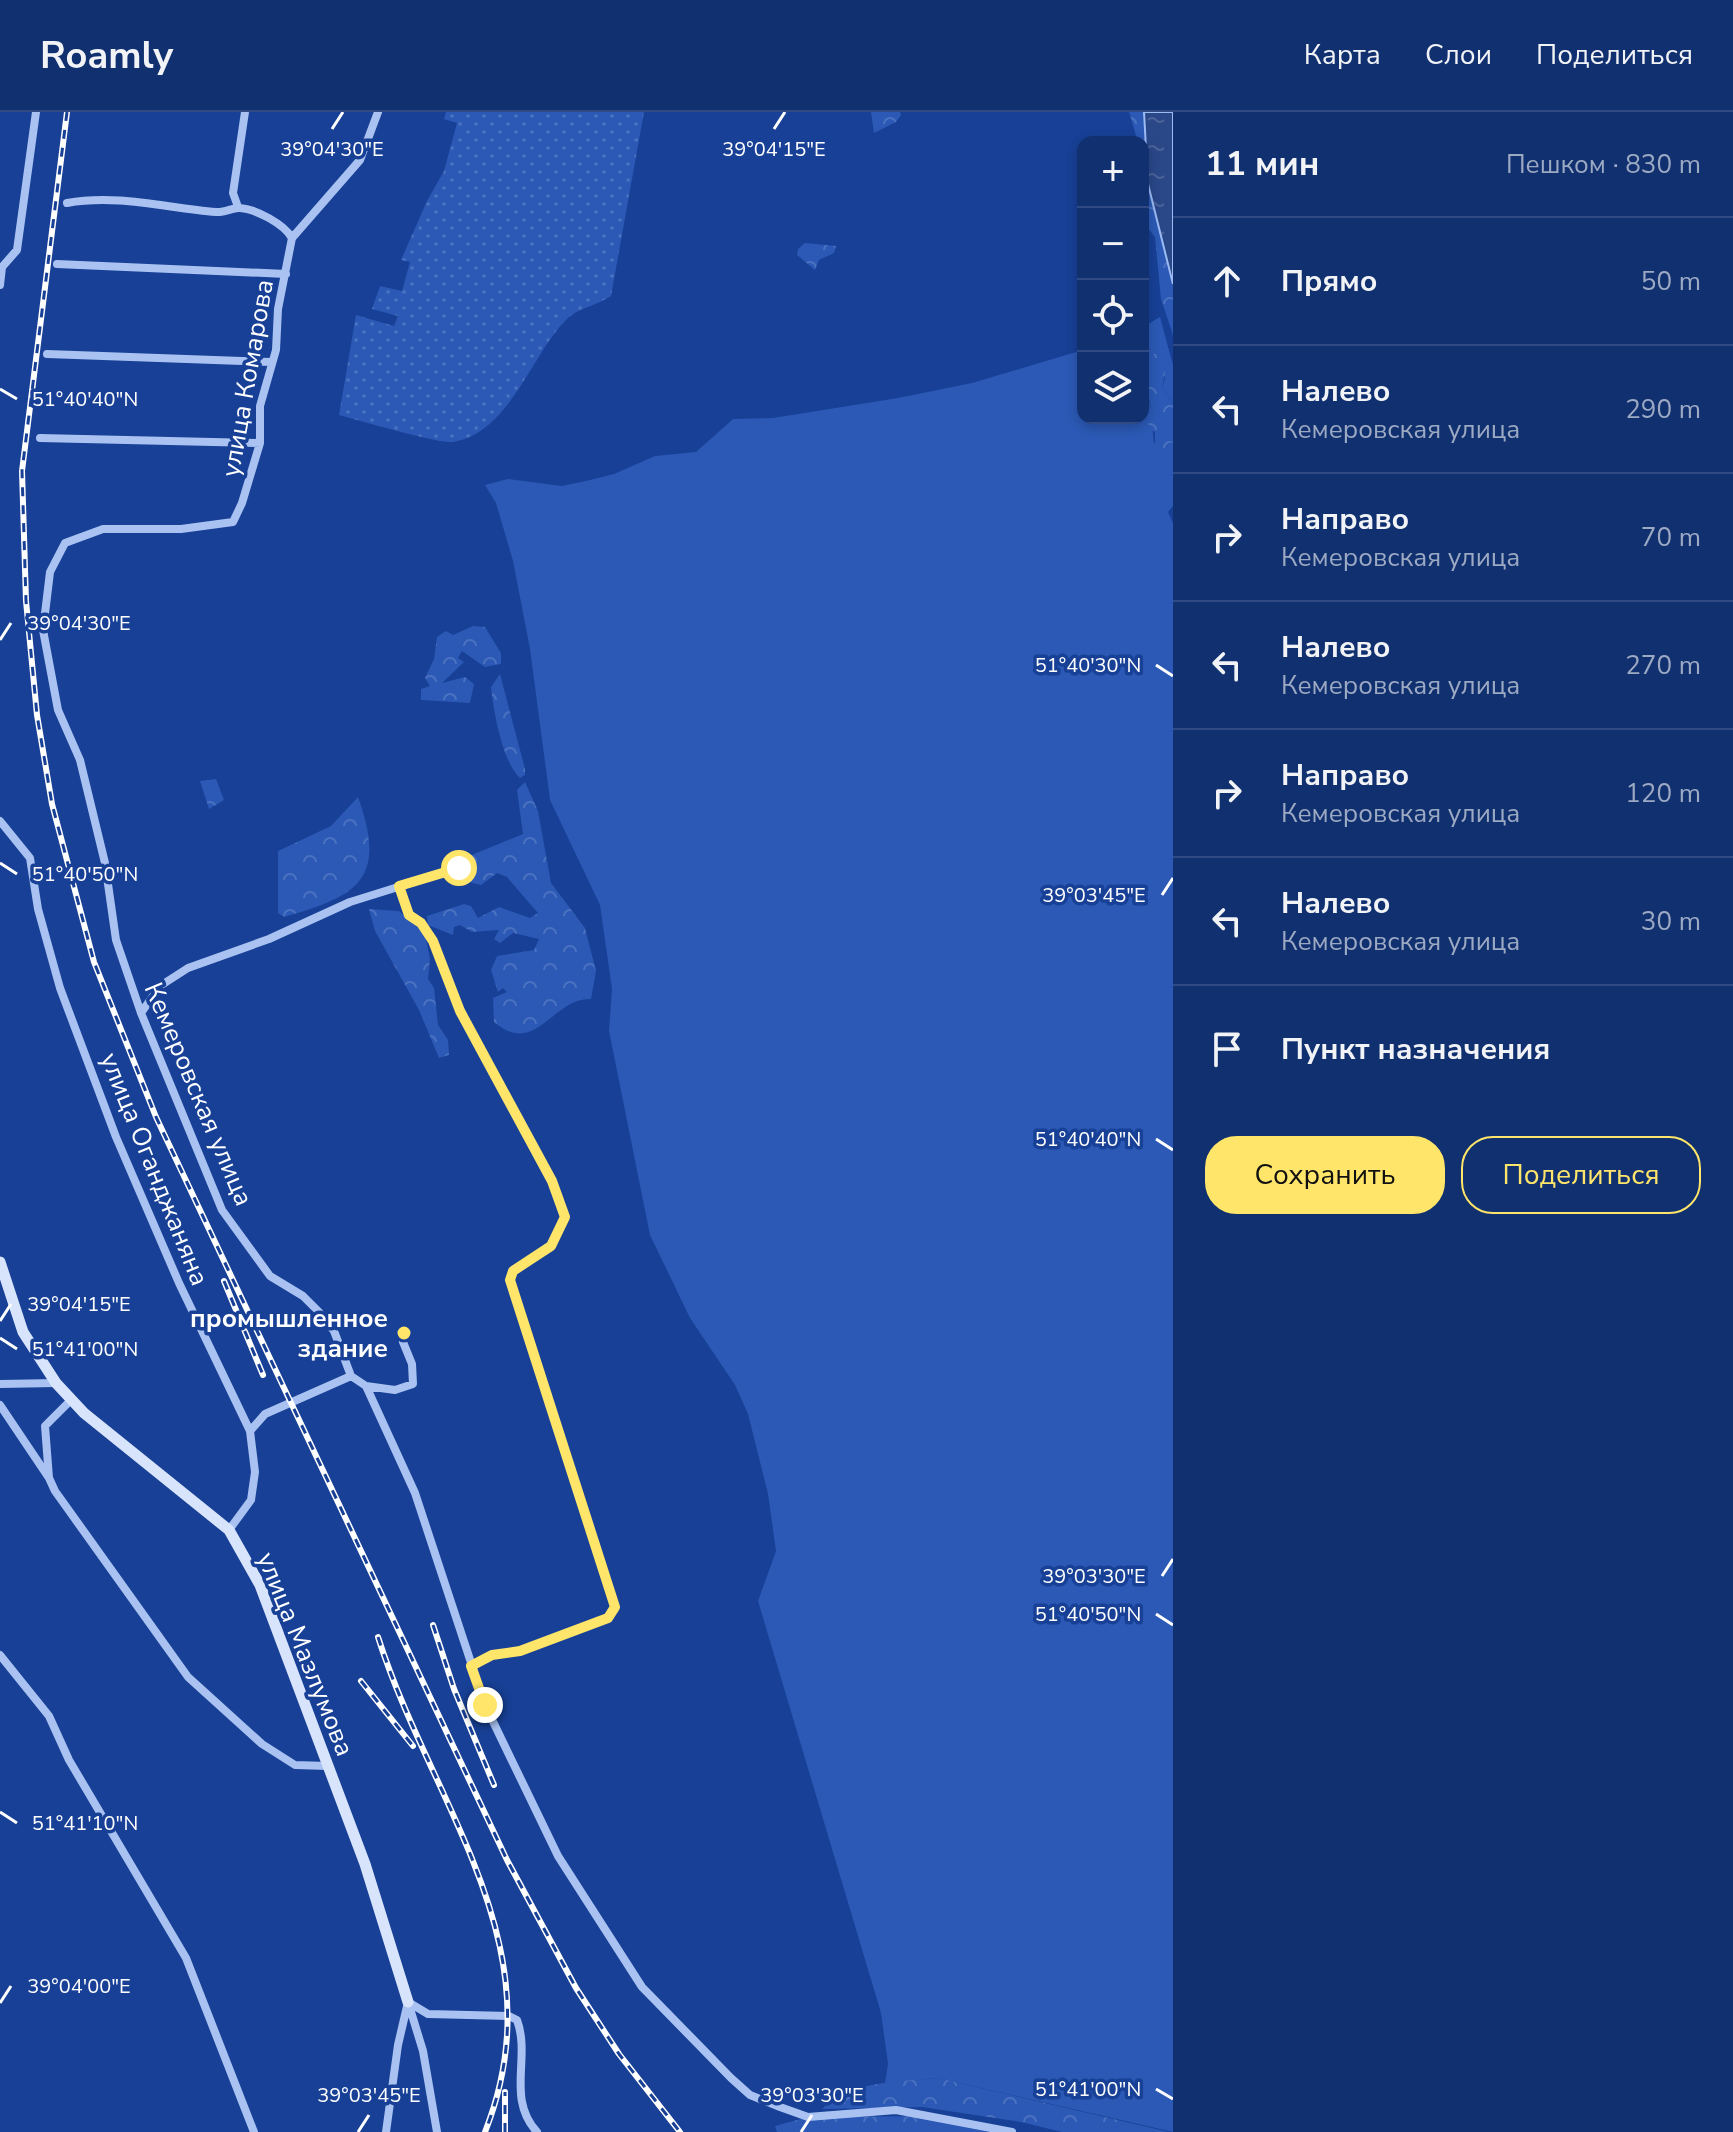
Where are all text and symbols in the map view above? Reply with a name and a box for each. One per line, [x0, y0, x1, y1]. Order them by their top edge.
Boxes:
text: Roamly [40, 30, 173, 81]
text: Карта [1304, 36, 1381, 74]
text: Слои [1425, 36, 1492, 74]
text: Поделиться [1536, 36, 1693, 74]
text: 39°04'30"E [280, 136, 384, 163]
text: 39°04'15"E [722, 136, 826, 163]
map controls [1077, 136, 1149, 424]
button: + [1077, 136, 1149, 208]
text: 11 мин [1205, 141, 1319, 187]
text: Пешком · 830 m [1506, 147, 1701, 182]
button: − [1077, 208, 1149, 280]
icon: ahead [1205, 259, 1249, 303]
text: Прямо [1281, 261, 1378, 302]
text: 50 m [1641, 264, 1701, 299]
street label: улица Комарова [213, 277, 282, 480]
button: locate [1077, 280, 1149, 352]
button: layers [1077, 352, 1149, 424]
text: Налево [1281, 371, 1390, 412]
text: 51°40'40"N [32, 386, 138, 413]
icon: left [1205, 387, 1249, 431]
text: 290 m [1625, 392, 1701, 427]
text: Кемеровская улица [1281, 412, 1520, 447]
text: Направо [1281, 499, 1409, 540]
icon: right [1205, 515, 1249, 559]
text: 70 m [1641, 520, 1701, 555]
text: Кемеровская улица [1281, 540, 1520, 575]
text: 39°04'30"E [27, 610, 131, 637]
text: Налево [1281, 627, 1390, 668]
icon: left [1205, 643, 1249, 687]
text: 270 m [1625, 648, 1701, 683]
text: 51°40'30"N [1035, 652, 1141, 679]
text: Кемеровская улица [1281, 668, 1520, 703]
text: Направо [1281, 755, 1409, 796]
icon: right [1205, 771, 1249, 815]
text: 120 m [1625, 776, 1701, 811]
text: Кемеровская улица [1281, 796, 1520, 831]
route start [441, 850, 477, 886]
text: 51°40'50"N [32, 861, 138, 888]
text: 39°03'45"E [1042, 882, 1146, 909]
text: Налево [1281, 883, 1390, 924]
icon: left [1205, 899, 1249, 943]
text: 30 m [1641, 904, 1701, 939]
text: Кемеровская улица [1281, 924, 1520, 959]
street label: Кемеровская улица [136, 977, 261, 1211]
icon: arrive [1205, 1027, 1249, 1071]
text: Пункт назначения [1281, 1029, 1550, 1070]
street label: улица Оганджаняна [92, 1048, 217, 1291]
text: 51°40'40"N [1035, 1126, 1141, 1153]
button: Сохранить [1205, 1136, 1445, 1214]
button: Поделиться [1461, 1136, 1701, 1214]
text: 39°04'15"E [27, 1291, 131, 1318]
place label: промышленное здание [190, 1301, 388, 1366]
marker: промышленное здание [395, 1324, 413, 1342]
text: 51°41'00"N [32, 1336, 138, 1363]
street label: улица Мазлумова [249, 1547, 362, 1761]
text: 39°03'30"E [1042, 1563, 1146, 1590]
text: 51°40'50"N [1035, 1601, 1141, 1628]
route end [467, 1687, 503, 1723]
text: 51°41'10"N [32, 1810, 138, 1837]
text: 39°04'00"E [27, 1973, 131, 2000]
text: 51°41'00"N [1035, 2076, 1141, 2103]
text: 39°03'45"E [317, 2082, 421, 2109]
text: 39°03'30"E [760, 2082, 864, 2109]

